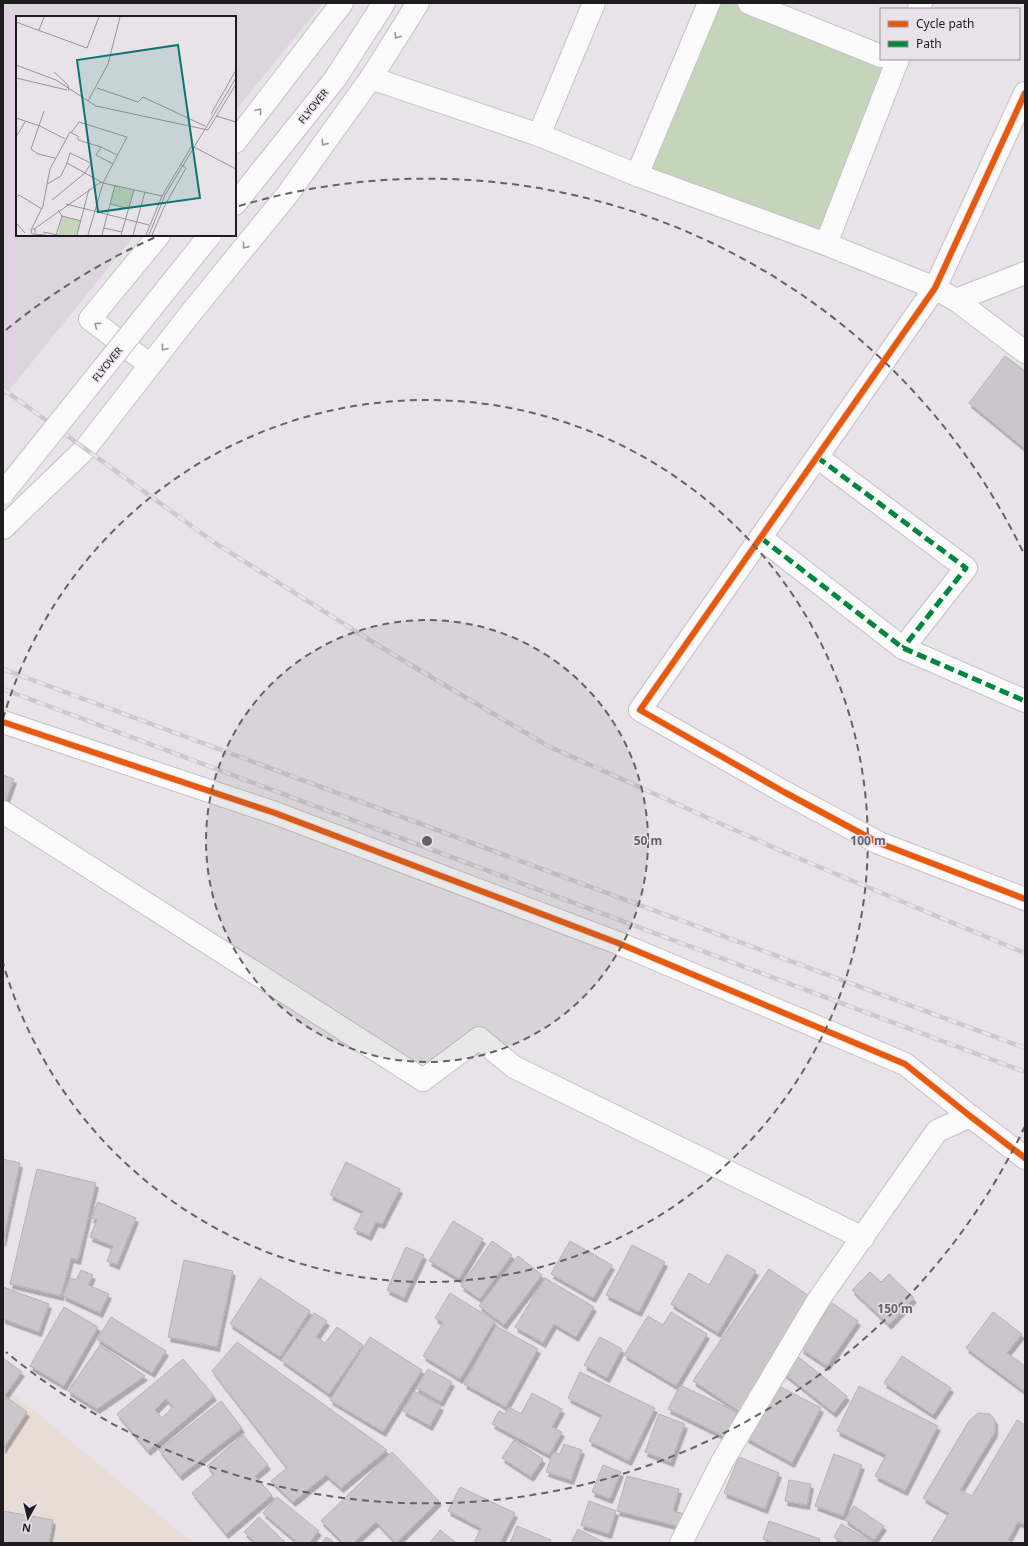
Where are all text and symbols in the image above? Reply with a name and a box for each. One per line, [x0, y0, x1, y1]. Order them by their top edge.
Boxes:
legend [880, 8, 1020, 60]
text: Cycle path [916, 15, 974, 32]
inset map [16, 16, 236, 236]
one-way arrow [395, 32, 402, 39]
text: Path [916, 35, 942, 52]
street label: FLYOVER [295, 85, 332, 126]
one-way arrow [254, 108, 261, 115]
one-way arrow [322, 139, 329, 146]
one-way arrow [243, 242, 250, 249]
one-way arrow [94, 323, 101, 330]
street label: FLYOVER [89, 343, 126, 384]
one-way arrow [162, 343, 169, 350]
text: 50 m [634, 832, 662, 849]
text: 100 m [850, 832, 886, 849]
centre of rings [420, 834, 434, 848]
text: 150 m [877, 1300, 913, 1317]
north arrow [8, 1498, 48, 1538]
text: N [21, 1520, 32, 1536]

